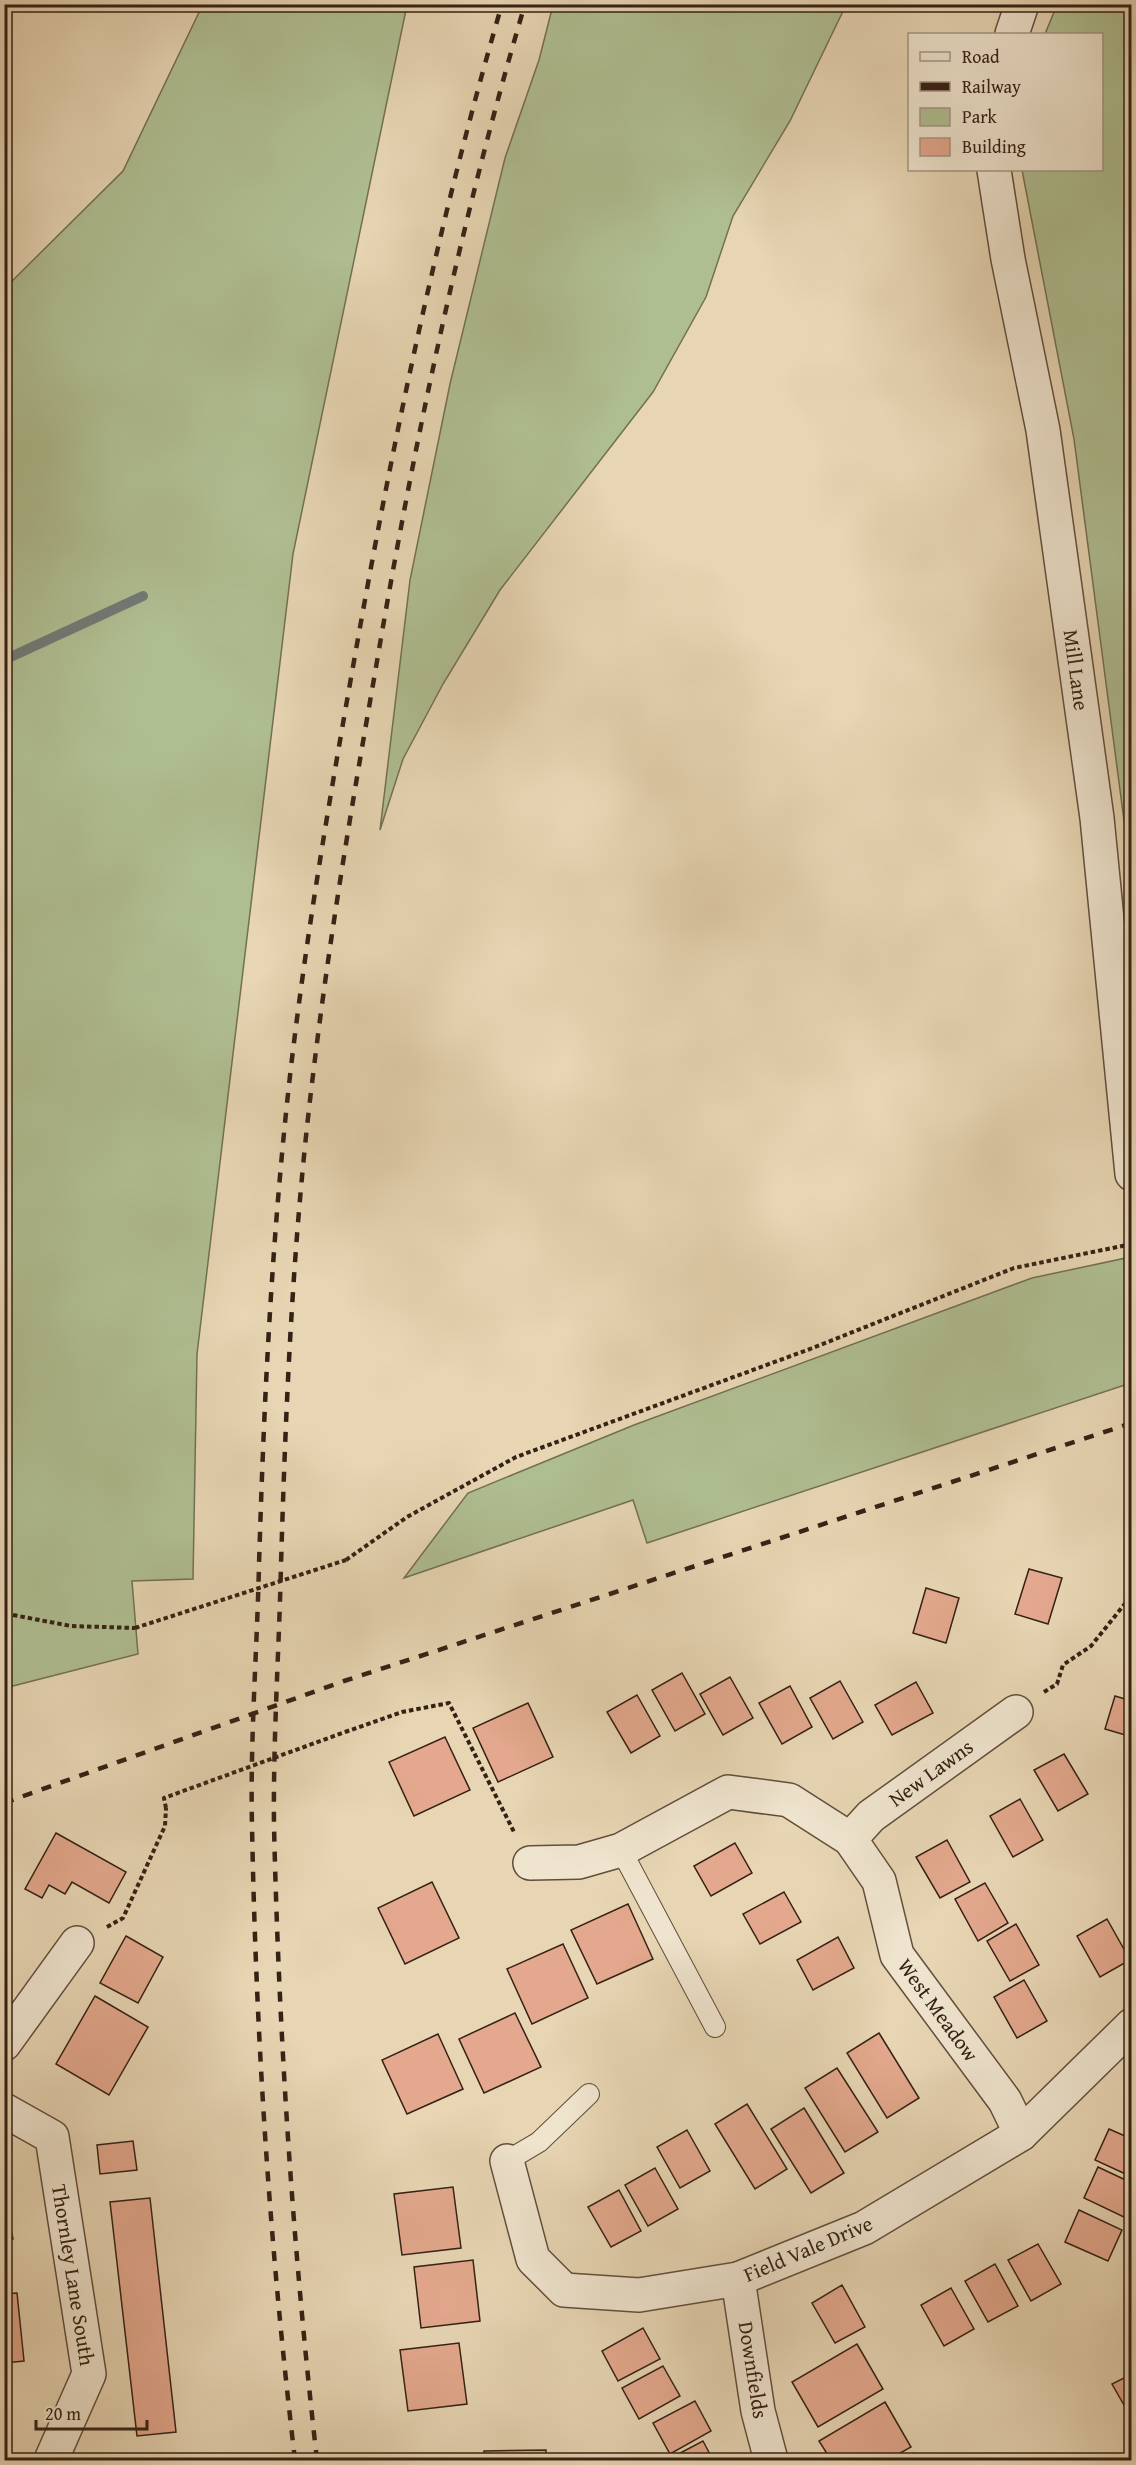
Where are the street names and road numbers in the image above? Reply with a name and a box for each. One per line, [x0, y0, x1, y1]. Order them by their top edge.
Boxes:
street label: Mill Lane [1055, 627, 1098, 712]
street label: New Lawns [882, 1731, 979, 1814]
street label: West Meadow [890, 1952, 986, 2068]
street label: Thornley Lane South [44, 2182, 103, 2368]
street label: Field Vale Drive [738, 2207, 877, 2290]
street label: Downfields [731, 2319, 776, 2421]

